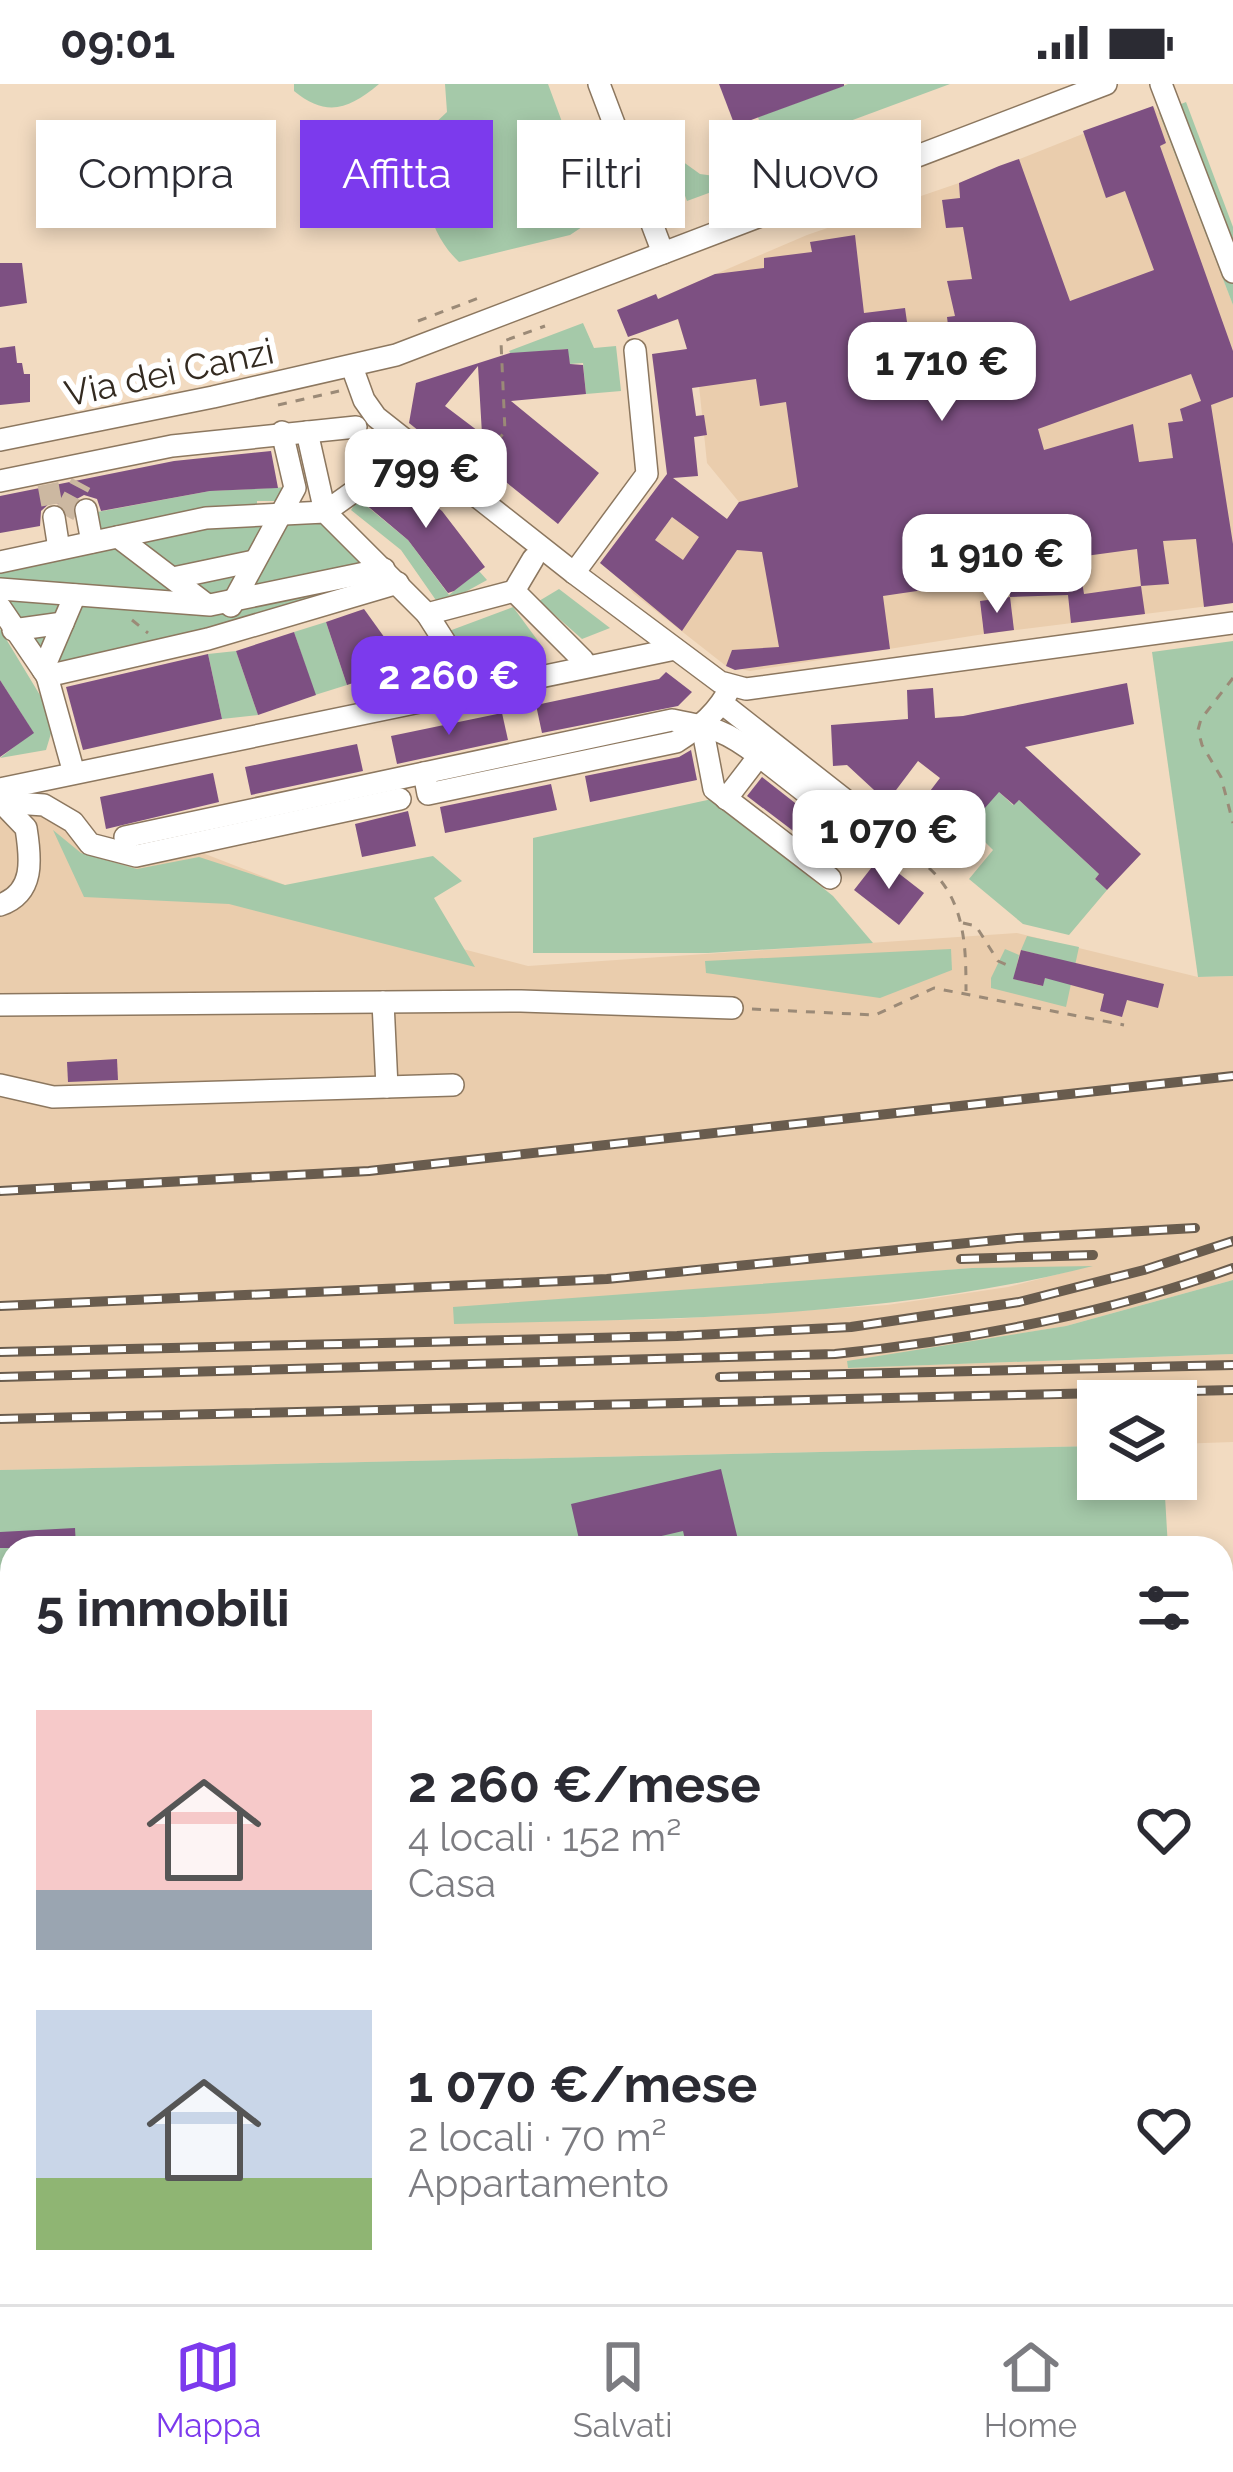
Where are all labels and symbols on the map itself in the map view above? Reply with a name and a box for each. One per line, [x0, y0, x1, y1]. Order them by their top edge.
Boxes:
pin: 1 710 € [831, 322, 1053, 424]
street label: Via dei Canzi [61, 329, 277, 415]
pin: 799 € [342, 429, 510, 531]
pin: 1 910 € [886, 514, 1108, 616]
pin: 2 260 € [338, 636, 560, 738]
pin: 1 070 € [778, 790, 1000, 892]

